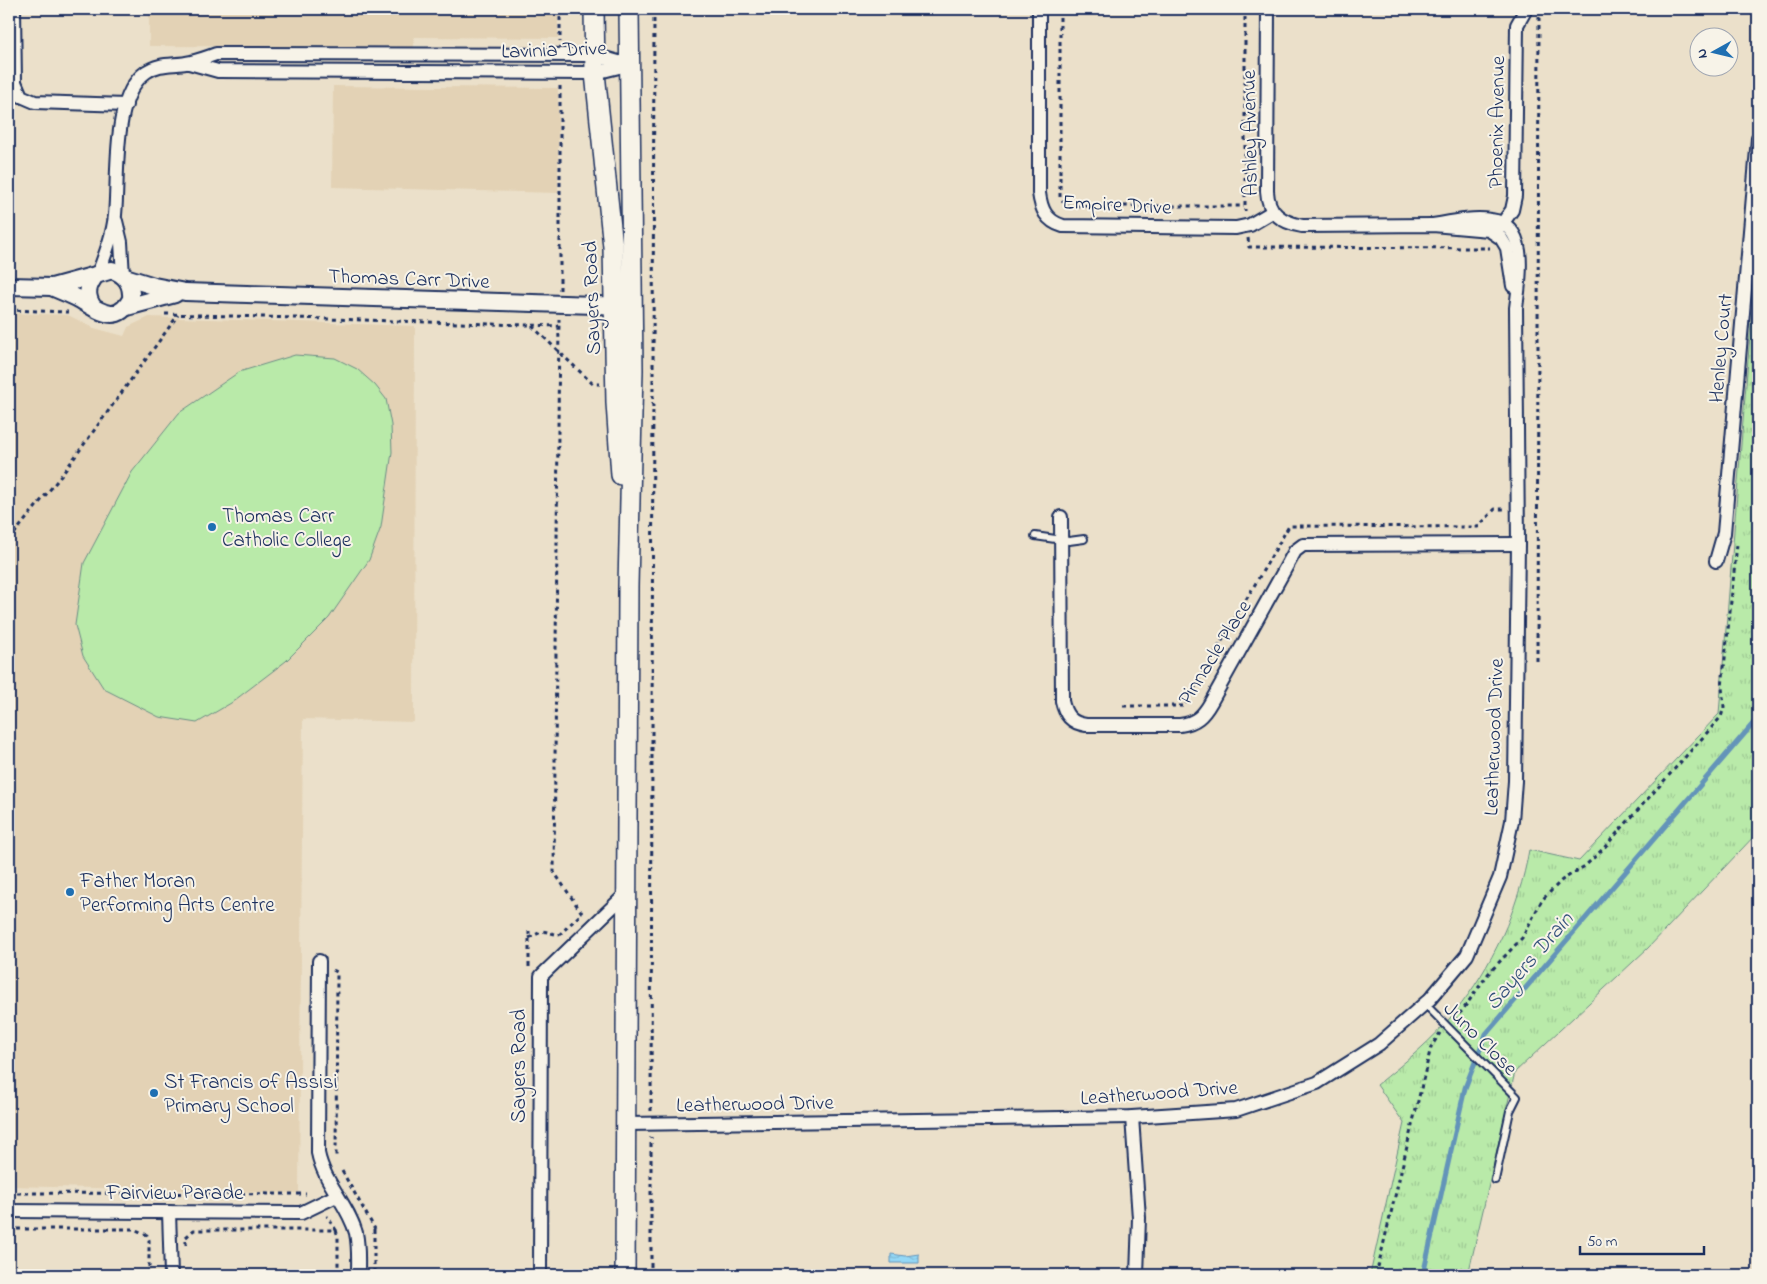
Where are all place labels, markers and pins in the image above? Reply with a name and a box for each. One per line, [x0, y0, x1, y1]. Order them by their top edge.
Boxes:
place label: Thomas Carr Catholic College [222, 502, 352, 558]
marker: Thomas Carr Catholic College [206, 521, 218, 533]
place label: Father Moran Performing Arts Centre [79, 867, 275, 923]
marker: Father Moran Performing Arts Centre [64, 886, 76, 898]
place label: St Francis of Assisi Primary School [164, 1068, 337, 1124]
marker: St Francis of Assisi Primary School [148, 1087, 160, 1099]

